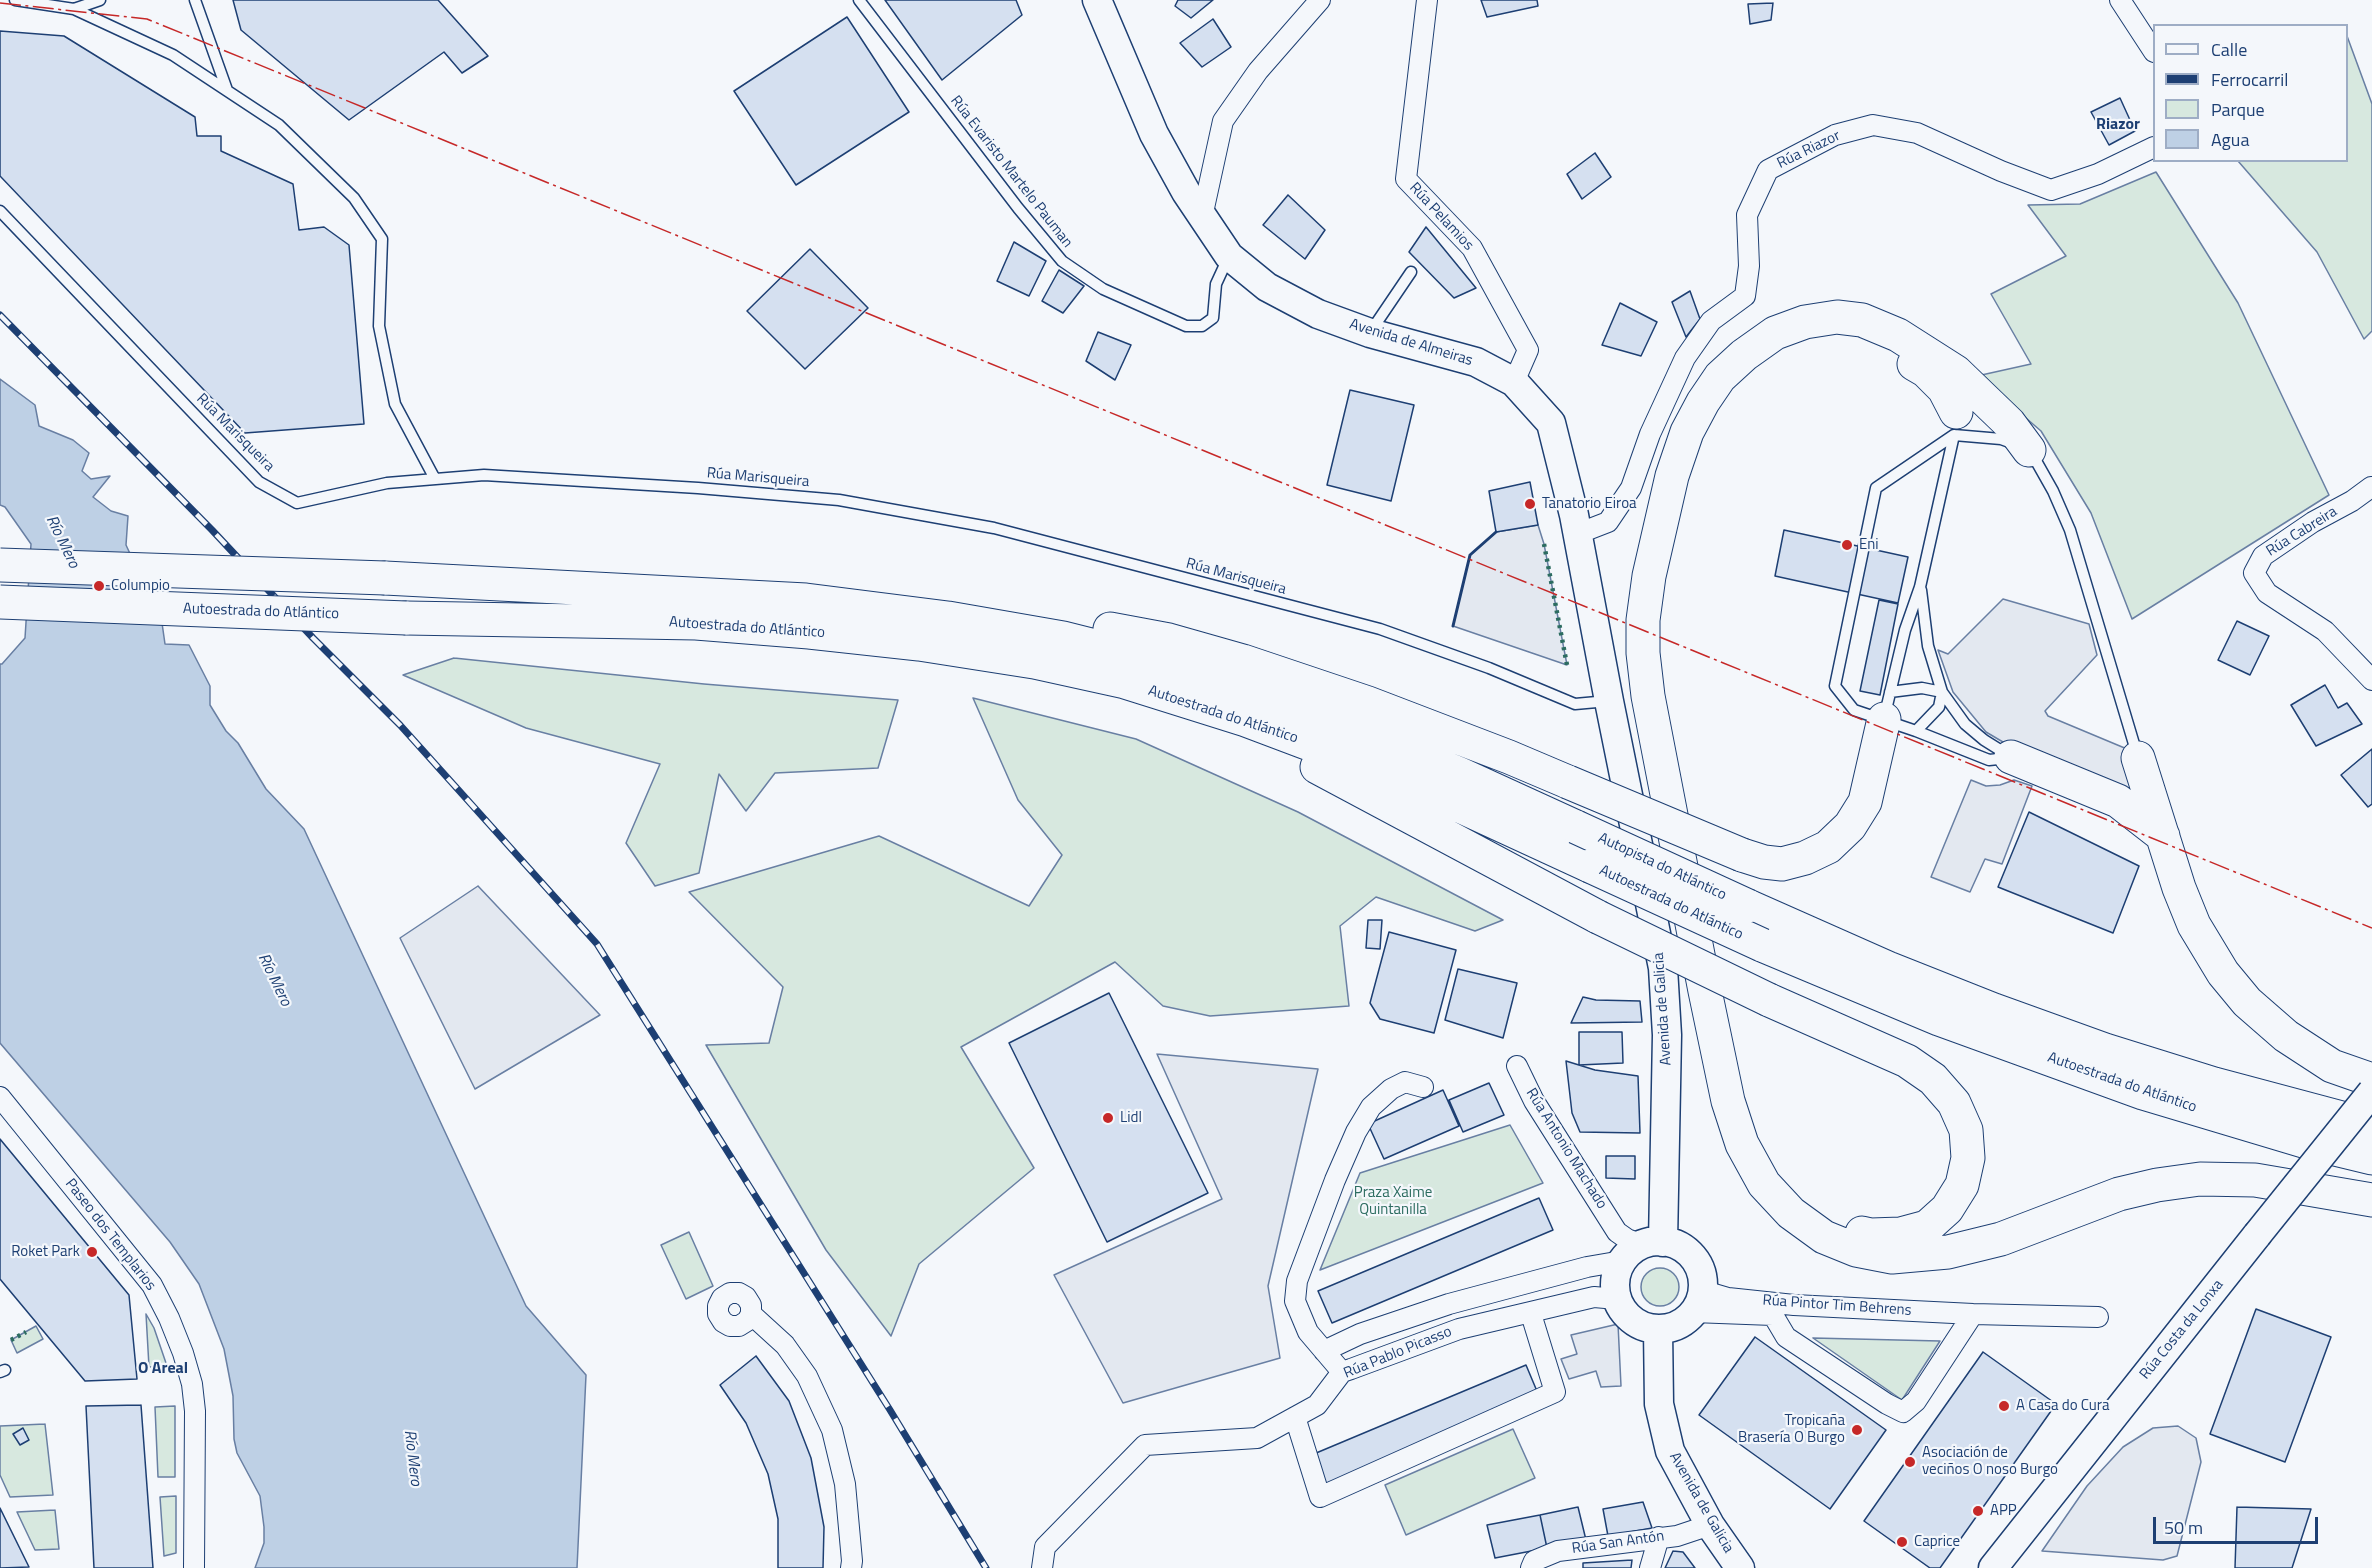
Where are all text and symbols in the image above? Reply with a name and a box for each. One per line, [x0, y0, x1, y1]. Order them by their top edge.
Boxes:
legend [2153, 24, 2348, 162]
text: Calle [2211, 36, 2247, 63]
text: Ferrocarril [2211, 66, 2288, 93]
street label: Rúa Evaristo Martelo Pauman [946, 92, 1076, 252]
text: Parque [2211, 96, 2265, 123]
district label: Riazor [2096, 115, 2140, 135]
text: Agua [2211, 126, 2249, 153]
street label: Rúa Riazor [1775, 127, 1843, 173]
street label: Rúa Pelamios [1405, 179, 1477, 255]
street label: Avenida de Almeiras [1347, 316, 1475, 370]
street label: Rúa Marisqueira [192, 390, 278, 476]
street label: Rúa Marisqueira [706, 465, 810, 491]
place label: Tanatorio Eiroa [1542, 495, 1637, 513]
marker: Tanatorio Eiroa [1523, 497, 1537, 511]
street label: Rúa Cabreira [2263, 503, 2341, 561]
water label: Río Mero [41, 512, 83, 572]
place label: Eni [1859, 536, 1879, 554]
marker: Eni [1840, 538, 1854, 552]
street label: Rúa Marisqueira [1184, 555, 1288, 599]
place label: Columpio [111, 577, 170, 595]
marker: Columpio [92, 579, 106, 593]
street label: Autoestrada do Atlántico [183, 600, 339, 624]
street label: Autoestrada do Atlántico [668, 614, 826, 642]
street label: Autoestrada do Atlántico [1146, 682, 1300, 748]
street label: Autopista do Atlántico [1595, 829, 1729, 905]
street label: Autoestrada do Atlántico [1596, 862, 1746, 944]
water label: Río Mero [253, 950, 295, 1010]
street label: Avenida de Galicia [1650, 952, 1676, 1066]
street label: Autoestrada do Atlántico [2045, 1049, 2199, 1117]
street label: Rúa Antonio Machado [1522, 1085, 1610, 1213]
place label: Lidl [1120, 1109, 1142, 1127]
marker: Lidl [1101, 1111, 1115, 1125]
street label: Paseo dos Templarios [61, 1175, 159, 1295]
park label: Praza Xaime Quintanilla [1354, 1184, 1432, 1219]
place label: Roket Park [11, 1243, 80, 1261]
marker: Roket Park [85, 1245, 99, 1259]
street label: Rúa Costa da Lonxa [2136, 1277, 2228, 1383]
street label: Rúa Pintor Tim Behrens [1762, 1292, 1912, 1320]
street label: Rúa Pablo Picasso [1341, 1323, 1455, 1383]
district label: O Areal [138, 1359, 188, 1379]
place label: A Casa do Cura [2016, 1397, 2110, 1415]
marker: A Casa do Cura [1997, 1399, 2011, 1413]
place label: Tropicaña Brasería O Burgo [1738, 1412, 1845, 1447]
marker: Tropicaña Brasería O Burgo [1850, 1423, 1864, 1437]
water label: Río Mero [399, 1429, 425, 1487]
place label: Asociación de veciños O noso Burgo [1922, 1444, 2058, 1479]
street label: Avenida de Galicia [1665, 1450, 1737, 1556]
marker: Asociación de veciños O noso Burgo [1903, 1455, 1917, 1469]
place label: APP [1990, 1502, 2017, 1520]
marker: APP [1971, 1504, 1985, 1518]
scale bar [2156, 1505, 2321, 1543]
text: 50 m [2164, 1514, 2203, 1541]
street label: Rúa San Antón [1571, 1528, 1665, 1558]
place label: Caprice [1914, 1533, 1960, 1551]
marker: Caprice [1895, 1535, 1909, 1549]

